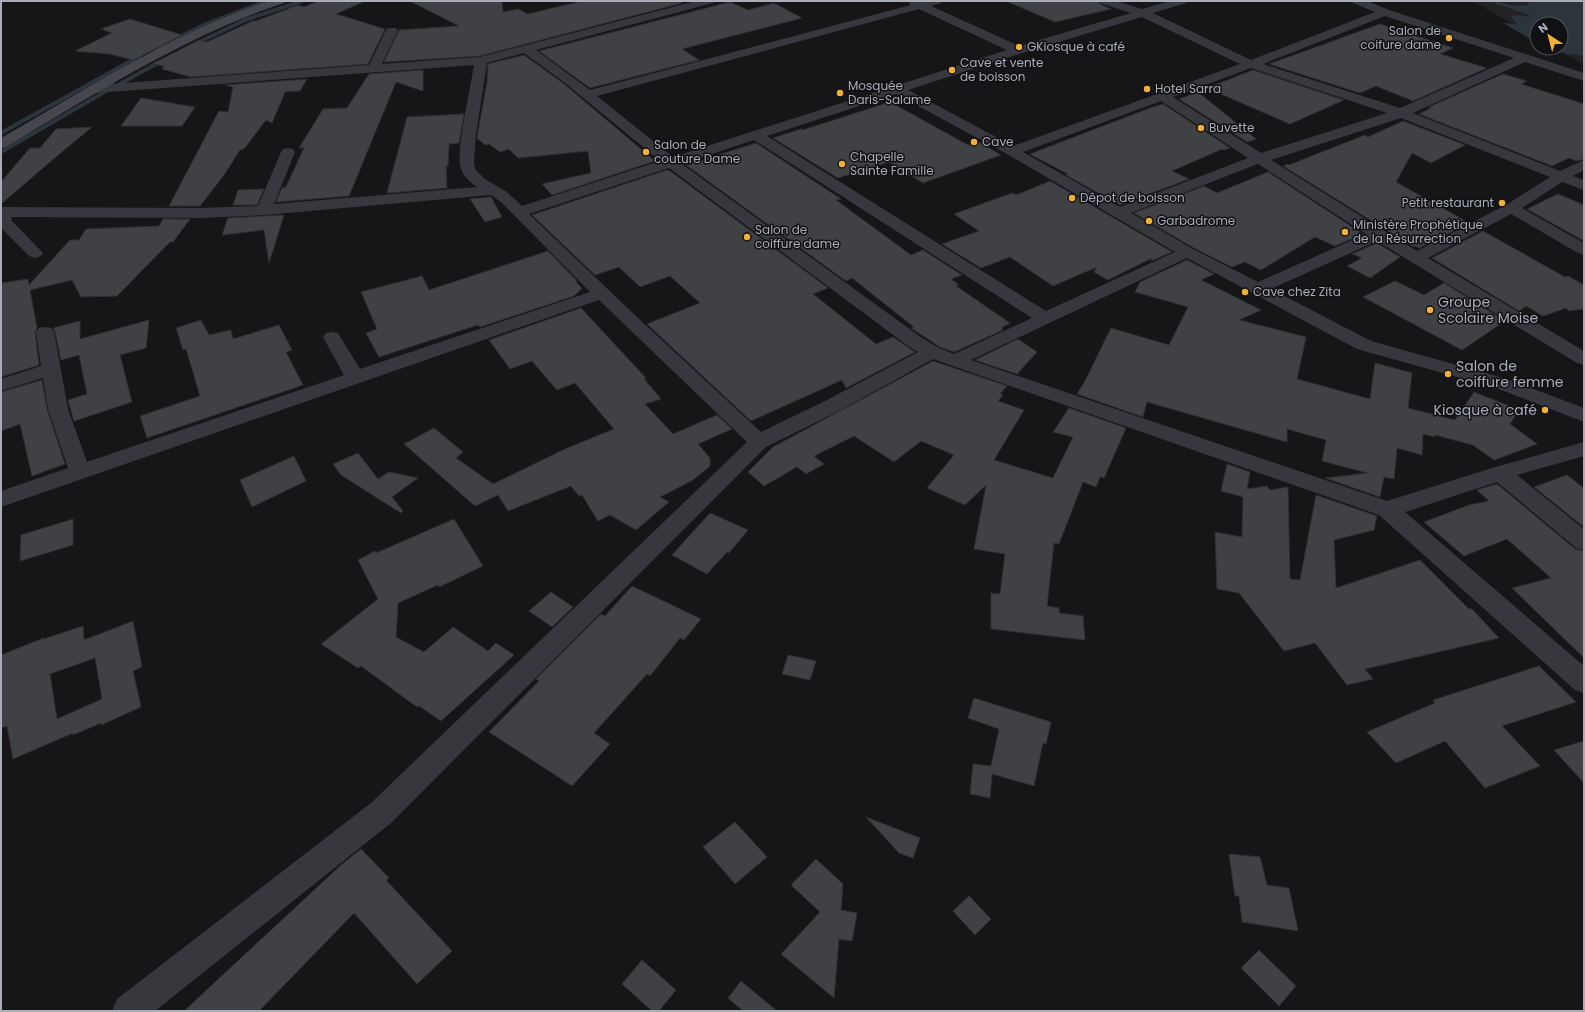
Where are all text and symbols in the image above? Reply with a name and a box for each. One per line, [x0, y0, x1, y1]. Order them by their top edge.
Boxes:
north arrow [1529, 16, 1569, 56]
text: N [1535, 19, 1551, 37]
place label: Salon de coifure dame [1360, 22, 1441, 53]
marker: Salon de coifure dame [1444, 33, 1454, 43]
place label: GKiosque à café [1027, 38, 1125, 55]
marker: GKiosque à café [1014, 42, 1024, 52]
place label: Cave et vente de boisson [960, 54, 1043, 85]
marker: Cave et vente de boisson [947, 65, 957, 75]
place label: Mosquée Daris-Salame [848, 77, 931, 108]
place label: Hotel Sarra [1155, 80, 1221, 97]
marker: Hotel Sarra [1142, 84, 1152, 94]
marker: Mosquée Daris-Salame [835, 88, 845, 98]
place label: Buvette [1209, 119, 1254, 136]
marker: Buvette [1196, 123, 1206, 133]
place label: Cave [982, 133, 1014, 150]
place label: Salon de couture Dame [654, 136, 740, 167]
marker: Cave [969, 137, 979, 147]
marker: Salon de couture Dame [641, 147, 651, 157]
place label: Chapelle Sainte Famille [850, 148, 934, 179]
marker: Chapelle Sainte Famille [837, 159, 847, 169]
place label: Dêpot de boisson [1080, 189, 1185, 206]
marker: Dêpot de boisson [1067, 193, 1077, 203]
place label: Petit restaurant [1402, 194, 1494, 211]
marker: Petit restaurant [1497, 198, 1507, 208]
place label: Garbadrome [1157, 212, 1235, 229]
marker: Garbadrome [1144, 216, 1154, 226]
place label: Ministère Prophétique de la Résurrection [1353, 216, 1483, 247]
place label: Salon de coiffure dame [755, 221, 840, 252]
marker: Ministère Prophétique de la Résurrection [1340, 227, 1350, 237]
marker: Salon de coiffure dame [742, 232, 752, 242]
place label: Cave chez Zita [1253, 283, 1341, 300]
marker: Cave chez Zita [1240, 287, 1250, 297]
place label: Groupe Scolaire Moise [1438, 292, 1538, 328]
marker: Groupe Scolaire Moise [1425, 305, 1435, 315]
place label: Salon de coiffure femme [1456, 356, 1564, 392]
marker: Salon de coiffure femme [1443, 369, 1453, 379]
place label: Kiosque à café [1434, 400, 1537, 420]
marker: Kiosque à café [1540, 405, 1550, 415]

